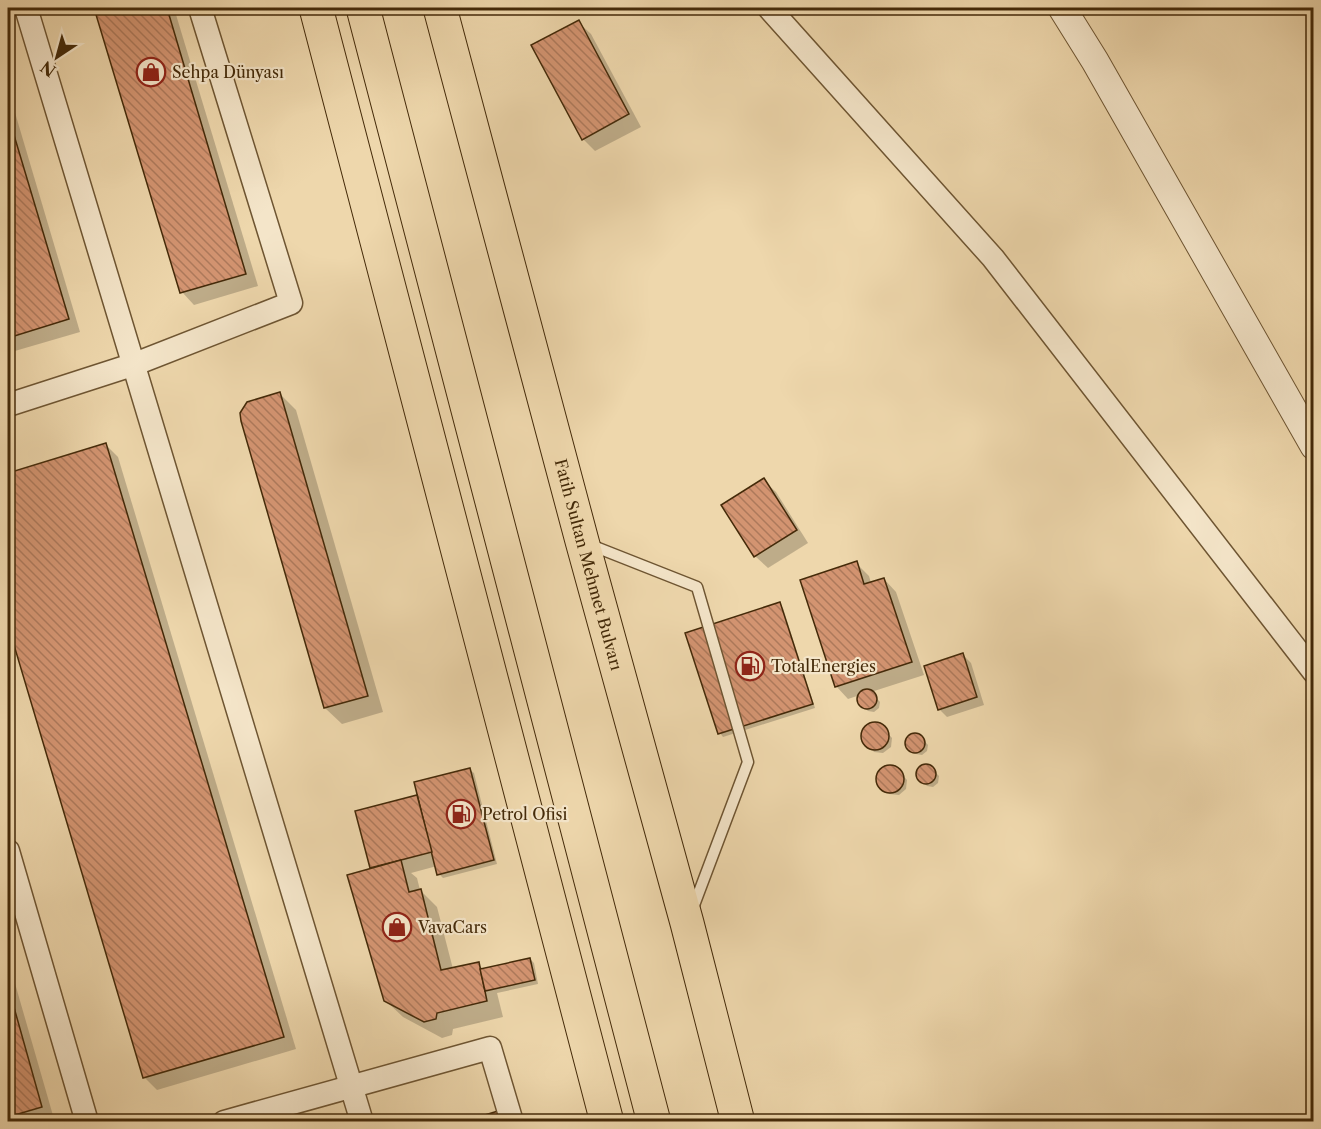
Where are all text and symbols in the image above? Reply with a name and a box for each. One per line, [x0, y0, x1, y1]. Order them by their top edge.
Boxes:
north arrow [27, 27, 87, 87]
shop icon: Sehpa Dünyası [135, 56, 167, 88]
text: N [37, 57, 60, 81]
place label: Sehpa Dünyası [172, 62, 284, 82]
street label: Fatih Sultan Mehmet Bulvarı [551, 457, 627, 673]
fuel station icon: TotalEnergies [734, 650, 766, 682]
place label: TotalEnergies [771, 656, 876, 676]
fuel station icon: Petrol Ofisi [445, 798, 477, 830]
place label: Petrol Ofisi [482, 804, 567, 824]
shop icon: VavaCars [381, 911, 413, 943]
place label: VavaCars [417, 917, 487, 937]

